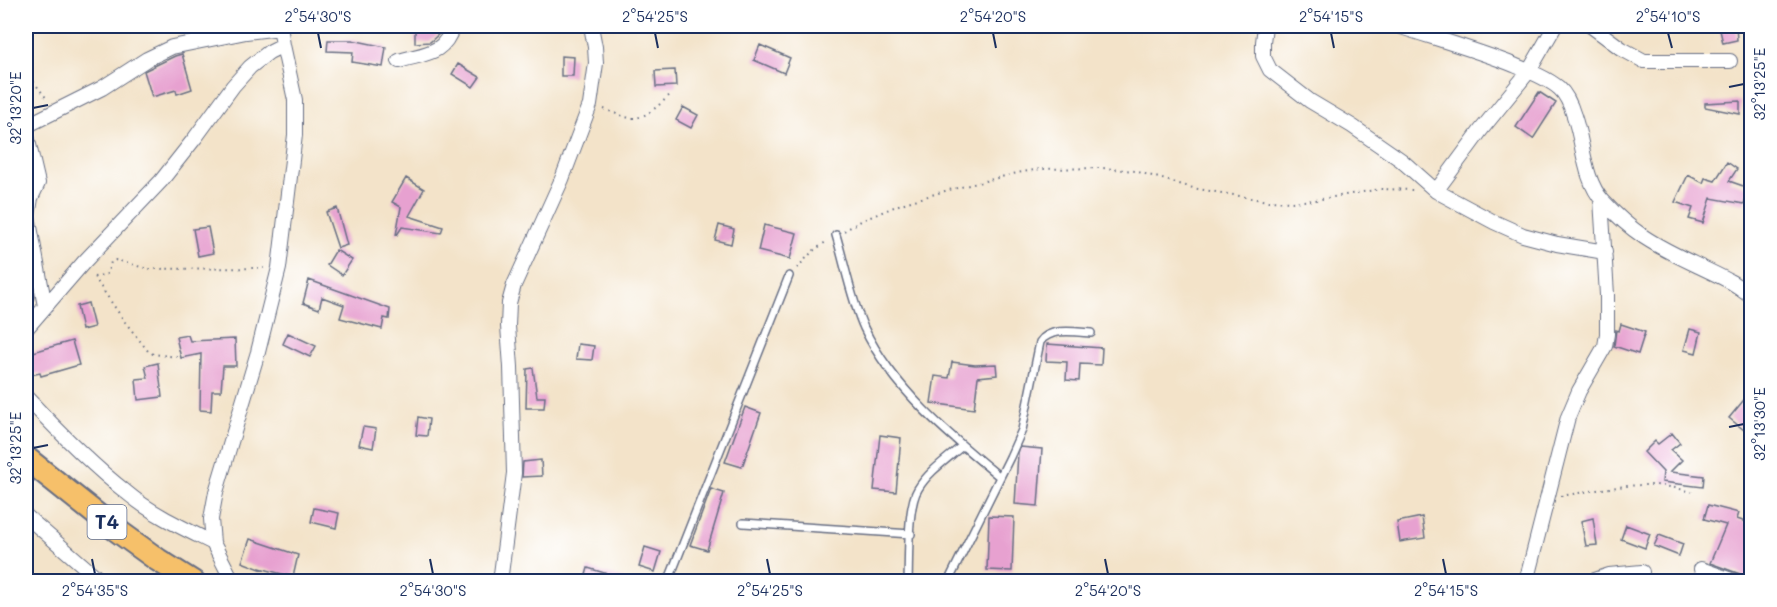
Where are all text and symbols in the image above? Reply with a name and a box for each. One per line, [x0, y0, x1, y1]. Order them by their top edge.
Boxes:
text: 2°54'30"S [285, 6, 351, 26]
text: 2°54'25"S [622, 6, 688, 26]
text: 2°54'20"S [960, 6, 1026, 26]
text: 2°54'15"S [1299, 6, 1363, 26]
text: 2°54'10"S [1636, 6, 1700, 26]
text: 32°13'25"E [1749, 47, 1769, 120]
text: 32°13'20"E [5, 71, 25, 145]
text: 32°13'30"E [1749, 387, 1769, 461]
text: 32°13'25"E [5, 411, 25, 484]
road number: T4 [88, 505, 126, 539]
text: 2°54'35"S [62, 580, 128, 600]
text: 2°54'30"S [400, 580, 466, 600]
text: 2°54'25"S [737, 580, 803, 600]
text: 2°54'20"S [1075, 580, 1141, 600]
text: 2°54'15"S [1414, 580, 1478, 600]

